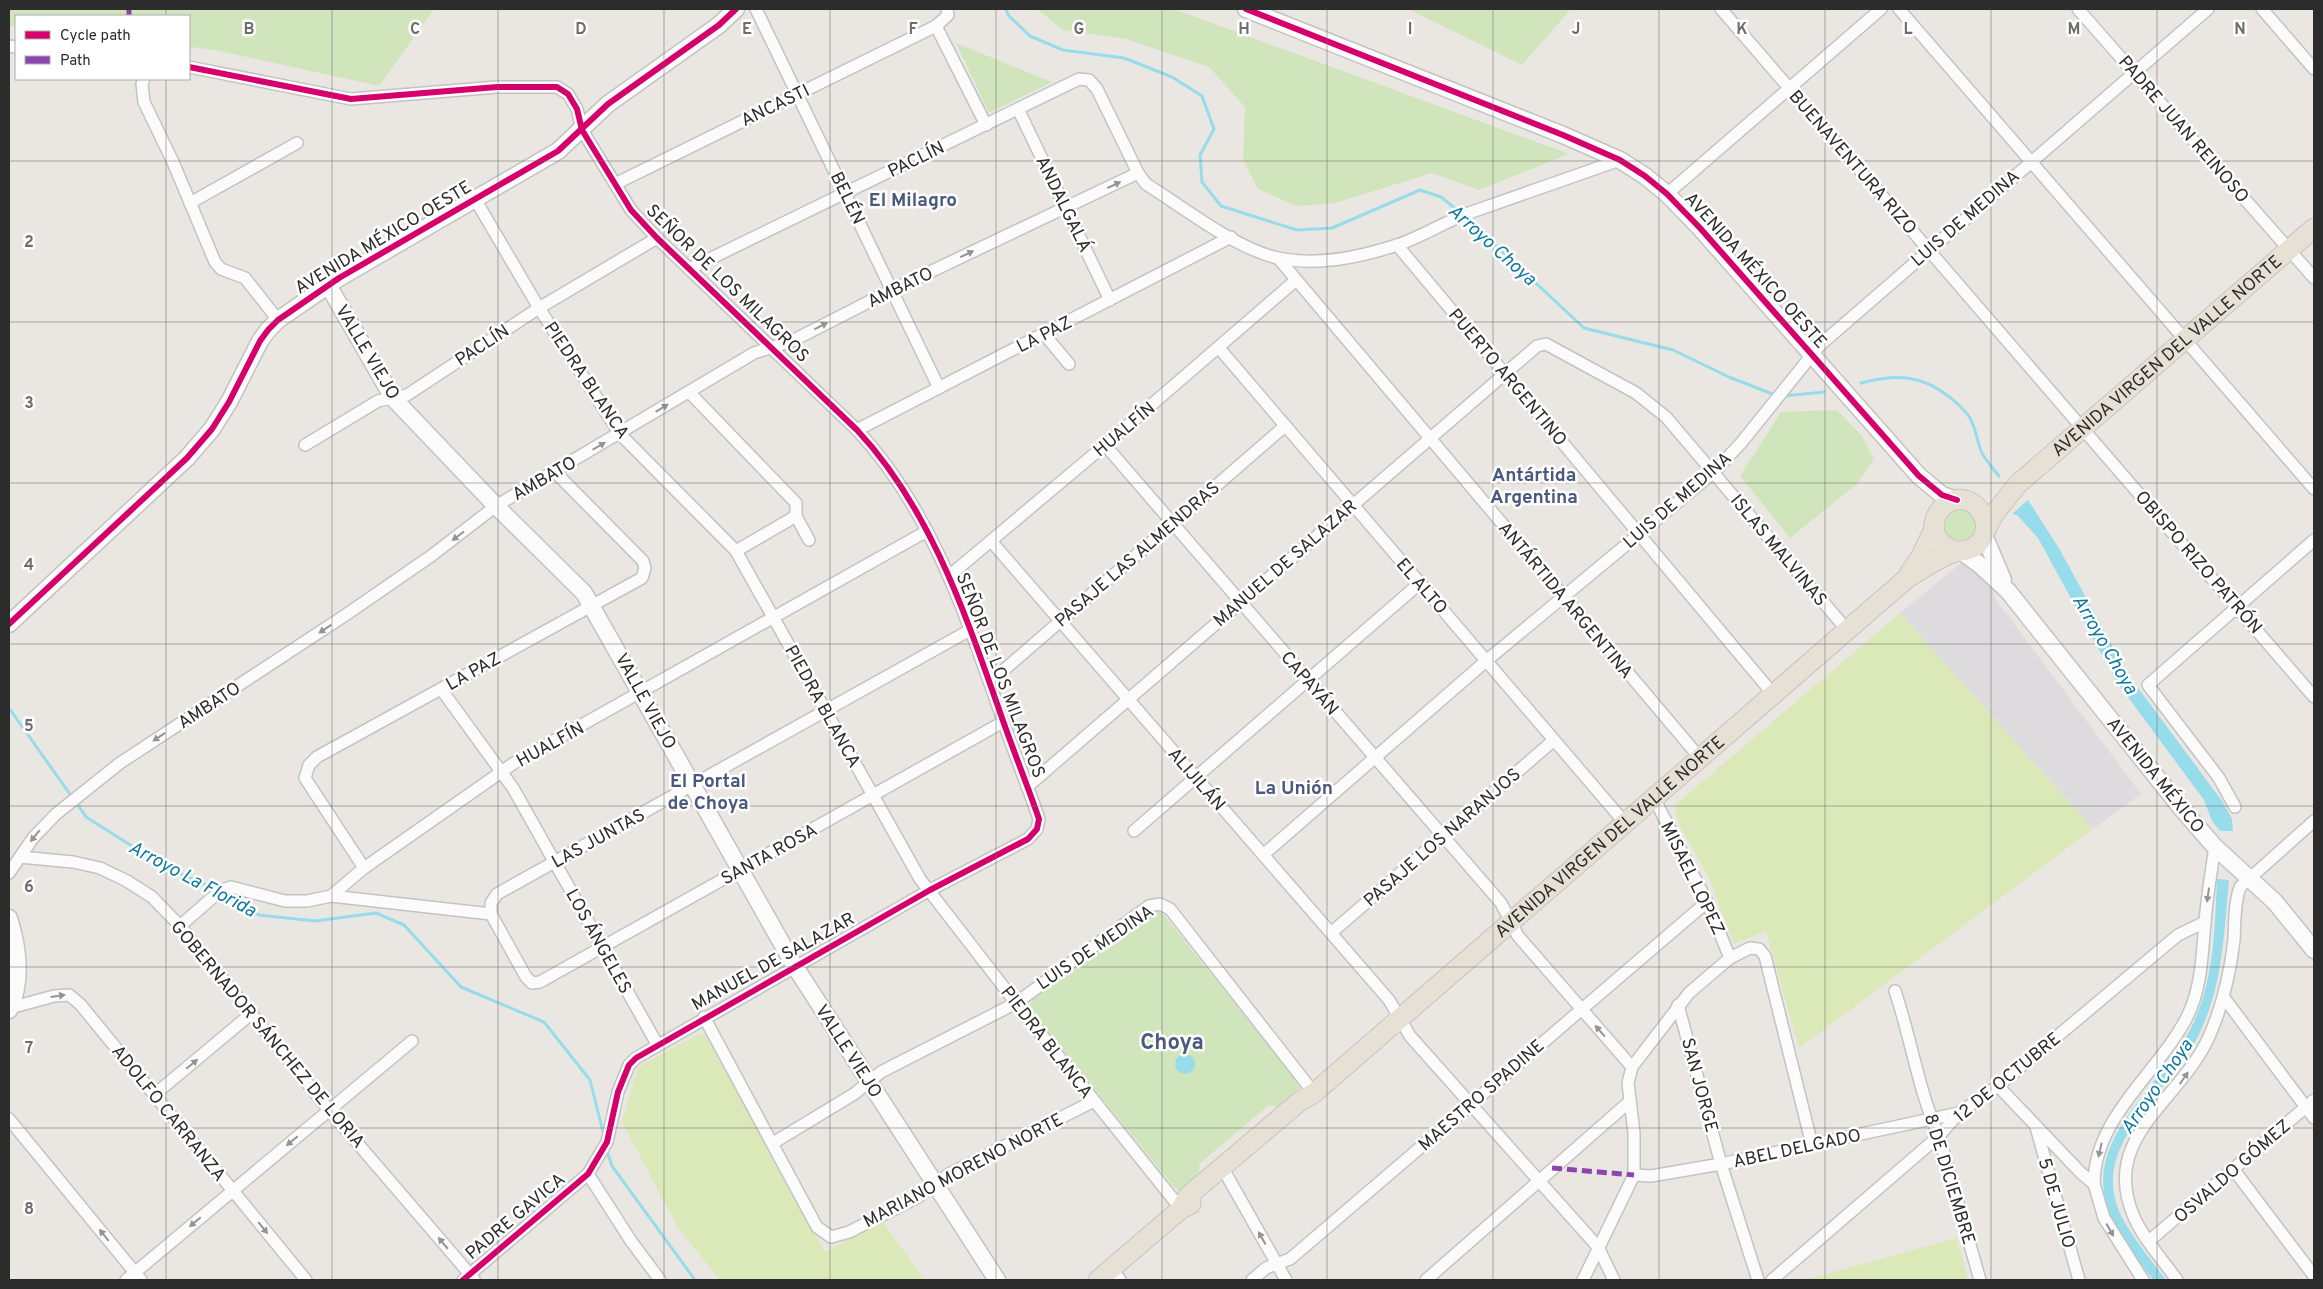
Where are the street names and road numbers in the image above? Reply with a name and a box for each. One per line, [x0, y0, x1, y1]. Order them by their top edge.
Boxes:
street label: PADRE JUAN REINOSO [2112, 51, 2253, 209]
street label: ANCASTI [737, 80, 814, 133]
street label: BUENAVENTURA RIZO [1783, 86, 1921, 240]
street label: PACLÍN [884, 135, 949, 184]
street label: ANDALGALÁ [1029, 152, 1098, 257]
street label: LUIS DE MEDINA [1907, 166, 2025, 273]
street label: BELÉN [824, 168, 871, 229]
street label: AVENIDA MÉXICO OESTE [290, 175, 476, 300]
street label: AVENIDA MÉXICO OESTE [1679, 187, 1833, 354]
street label: SEÑOR DE LOS MILAGROS [640, 199, 815, 368]
street label: AVENIDA VIRGEN DEL VALLE NORTE [2048, 251, 2287, 463]
street label: AMBATO [864, 263, 937, 314]
street label: VALLE VIEJO [329, 301, 404, 404]
street label: PUERTO ARGENTINO [1442, 304, 1571, 452]
street label: LA PAZ [1013, 312, 1076, 359]
street label: PIEDRA BLANCA [538, 318, 634, 444]
street label: PACLÍN [450, 319, 514, 372]
street label: HUALFÍN [1088, 396, 1161, 463]
street label: LUIS DE MEDINA [1619, 448, 1737, 555]
street label: AMBATO [508, 452, 581, 507]
street label: PASAJE LAS ALMENDRAS [1051, 477, 1225, 633]
street label: OBISPO RIZO PATRÓN [2129, 485, 2268, 639]
street label: ISLAS MALVINAS [1724, 490, 1831, 612]
street label: MANUEL DE SALAZAR [1209, 495, 1363, 633]
street label: ANTÁRTIDA ARGENTINA [1492, 517, 1639, 684]
street label: EL ALTO [1390, 554, 1452, 620]
street label: SEÑOR DE LOS MILAGROS [950, 569, 1051, 782]
street label: PIEDRA BLANCA [778, 641, 865, 772]
street label: CAPAYÁN [1275, 646, 1345, 721]
street label: LA PAZ [442, 648, 505, 697]
street label: VALLE VIEJO [609, 649, 681, 754]
street label: AMBATO [174, 677, 246, 735]
street label: AVENIDA MÉXICO [2101, 712, 2210, 839]
street label: HUALFÍN [512, 716, 589, 773]
street label: AVENIDA VIRGEN DEL VALLE NORTE [1491, 731, 1730, 944]
street label: ALIJILÁN [1162, 742, 1231, 816]
street label: PASAJE LOS NARANJOS [1360, 764, 1526, 913]
street label: LAS JUNTAS [548, 804, 649, 874]
street label: MISAEL LOPEZ [1654, 818, 1729, 939]
street label: SANTA ROSA [718, 819, 822, 891]
street label: LOS ÁNGELES [559, 884, 638, 998]
street label: LUIS DE MEDINA [1033, 901, 1159, 996]
street label: MANUEL DE SALAZAR [688, 908, 859, 1017]
street label: GOBERNADOR SÁNCHEZ DE LORIA [165, 915, 371, 1154]
street label: PIEDRA BLANCA [995, 982, 1097, 1104]
street label: VALLE VIEJO [809, 1001, 886, 1103]
street label: 12 DE OCTUBRE [1950, 1028, 2066, 1128]
street label: MAESTRO SPADINE [1414, 1035, 1550, 1157]
street label: SAN JORGE [1675, 1036, 1722, 1135]
street label: ADOLFO CARRANZA [106, 1041, 230, 1187]
street label: MARIANO MORENO NORTE [860, 1109, 1068, 1234]
street label: 8 DE DICIEMBRE [1918, 1111, 1979, 1248]
street label: OSVALDO GÓMEZ [2169, 1114, 2296, 1229]
street label: ABEL DELGADO [1731, 1125, 1863, 1174]
street label: 5 DE JULIO [2032, 1156, 2079, 1251]
street label: PADRE GAVICA [461, 1169, 571, 1266]

